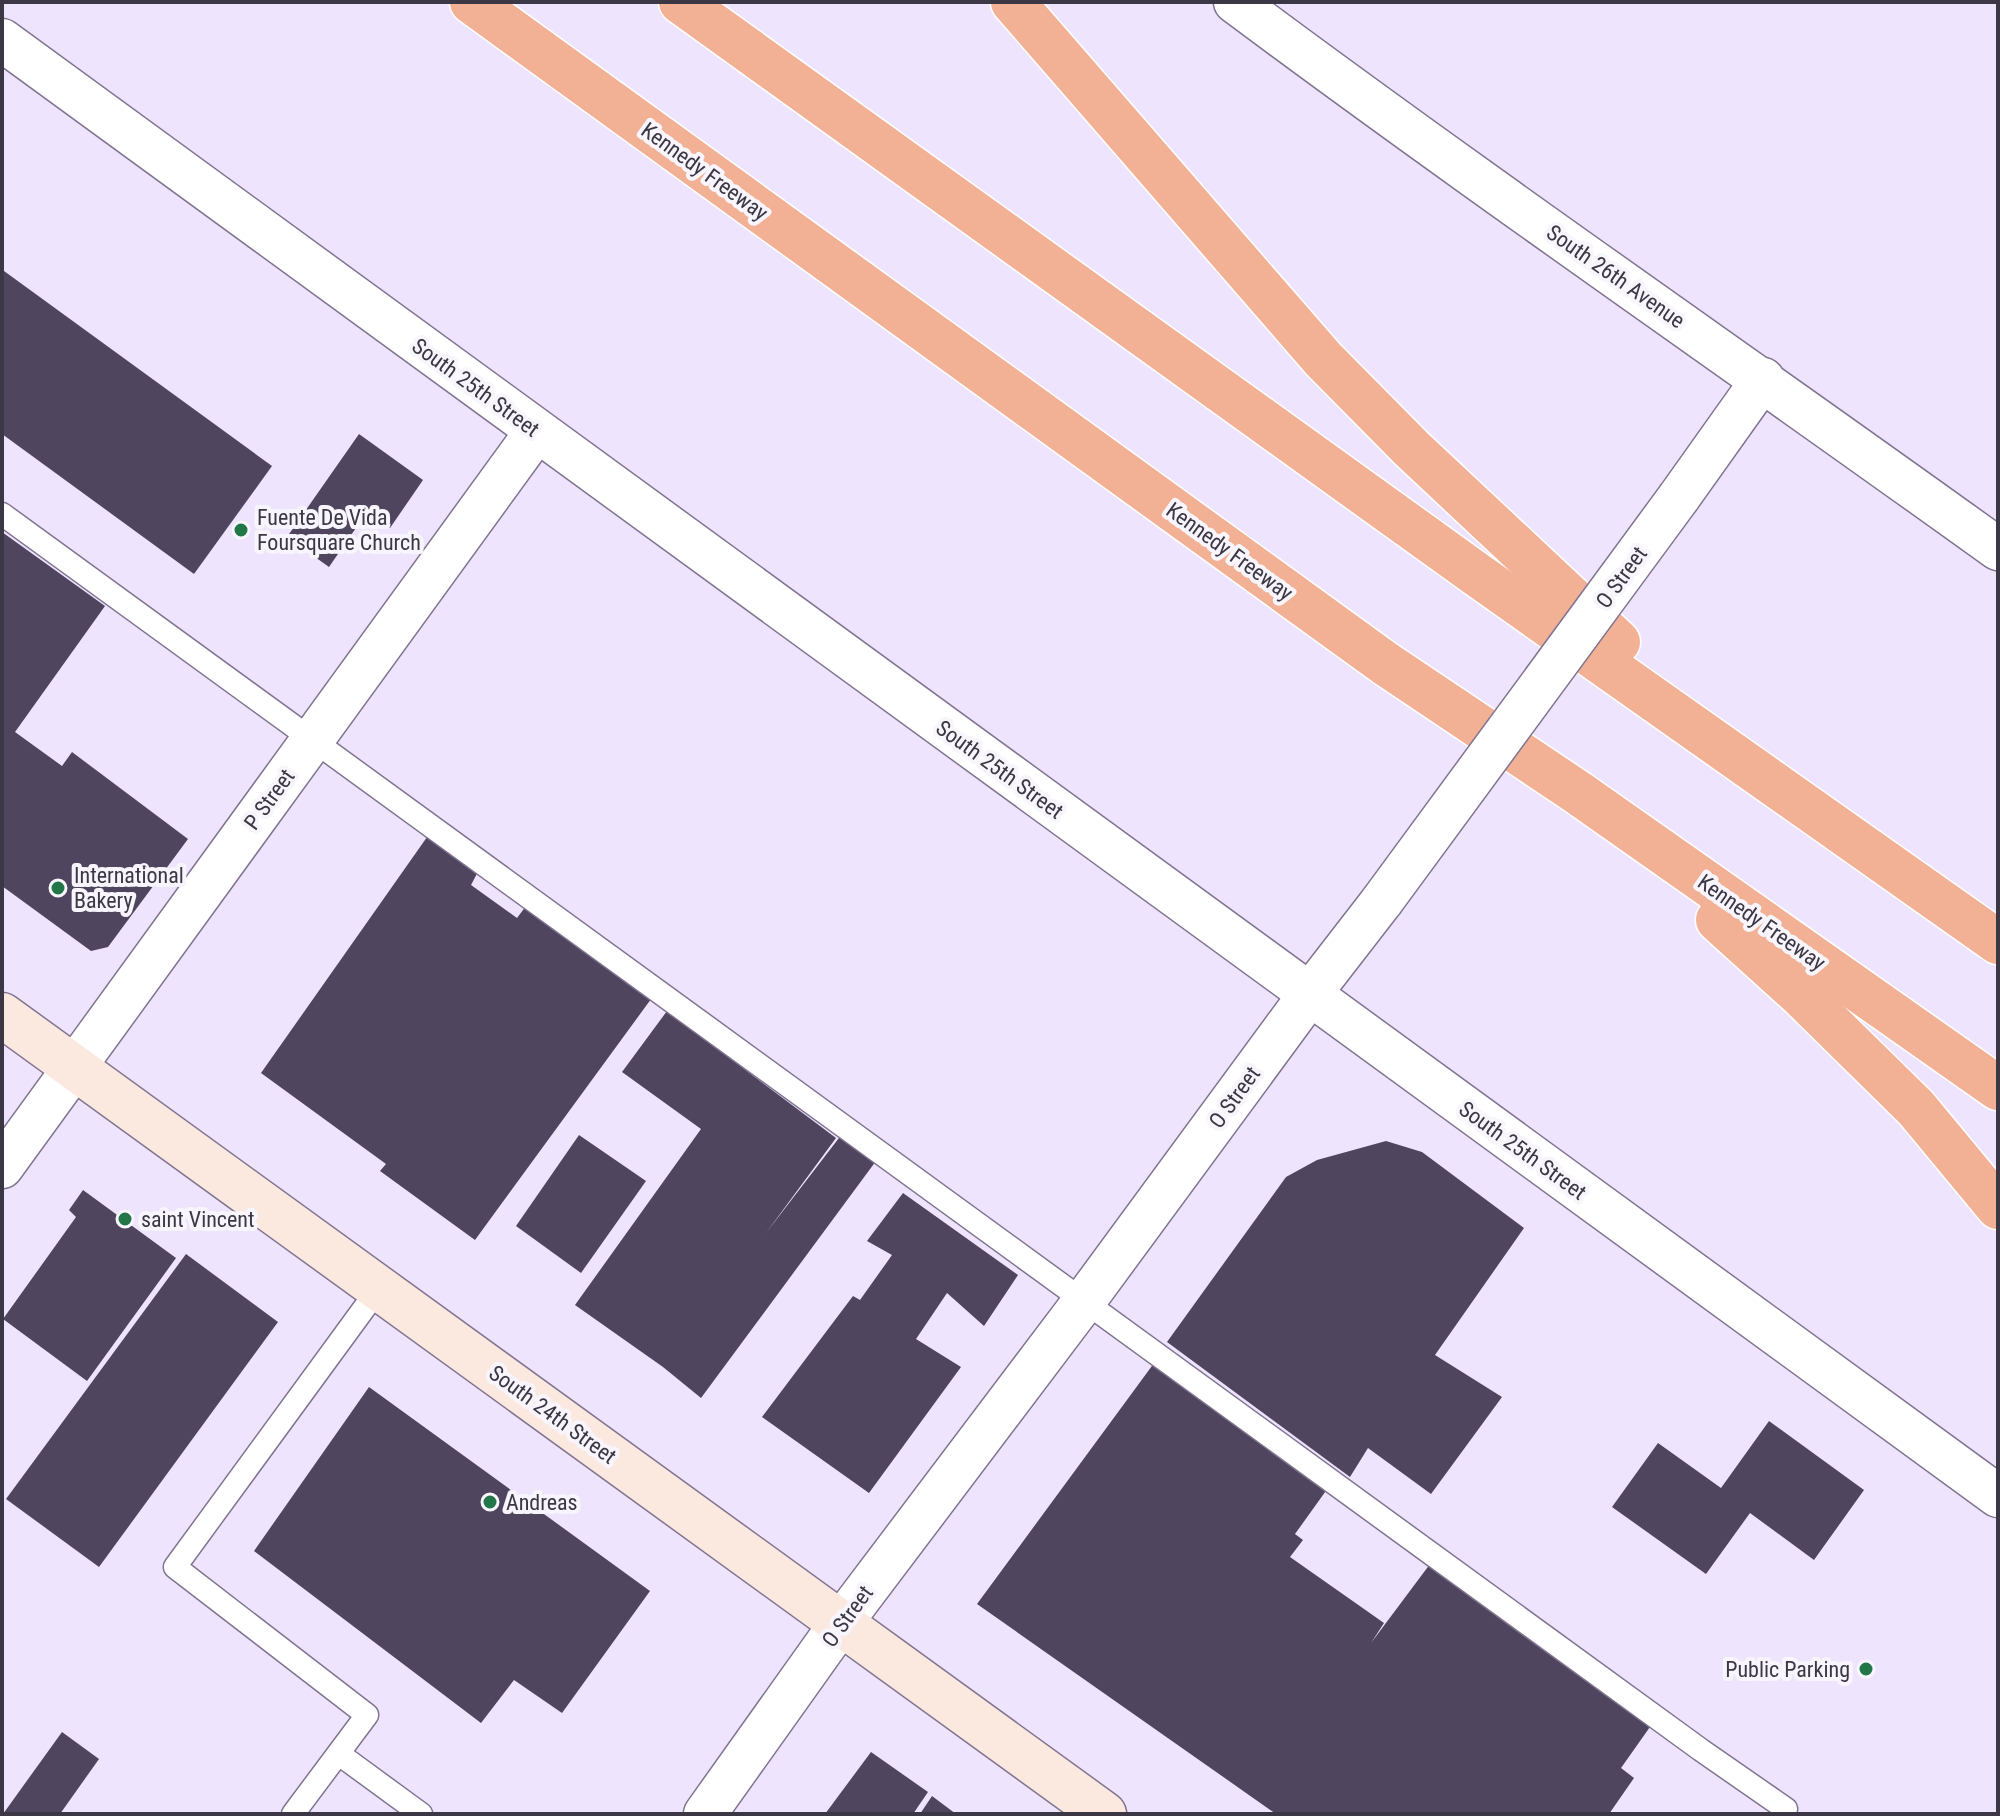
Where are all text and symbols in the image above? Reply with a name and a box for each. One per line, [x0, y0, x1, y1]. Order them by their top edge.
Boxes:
street label: Kennedy Freeway [637, 117, 773, 226]
street label: South 26th Avenue [1542, 220, 1689, 333]
street label: South 25th Street [407, 333, 544, 442]
street label: Kennedy Freeway [1162, 497, 1298, 606]
place label: Fuente De Vida Foursquare Church [257, 505, 421, 555]
marker: Fuente De Vida Foursquare Church [232, 521, 250, 539]
street label: O Street [1591, 542, 1652, 613]
street label: South 25th Street [931, 715, 1068, 824]
street label: P Street [239, 764, 300, 834]
place label: International Bakery [74, 863, 184, 913]
street label: Kennedy Freeway [1693, 869, 1830, 976]
marker: International Bakery [49, 879, 67, 897]
street label: O Street [1204, 1062, 1265, 1133]
street label: South 25th Street [1454, 1096, 1591, 1205]
place label: saint Vincent [141, 1207, 255, 1232]
marker: saint Vincent [116, 1210, 134, 1228]
street label: South 24th Street [484, 1360, 621, 1469]
place label: Andreas [506, 1490, 578, 1515]
marker: Andreas [481, 1493, 499, 1511]
street label: O Street [817, 1581, 878, 1652]
place label: Public Parking [1725, 1657, 1850, 1682]
marker: Public Parking [1857, 1660, 1875, 1678]

